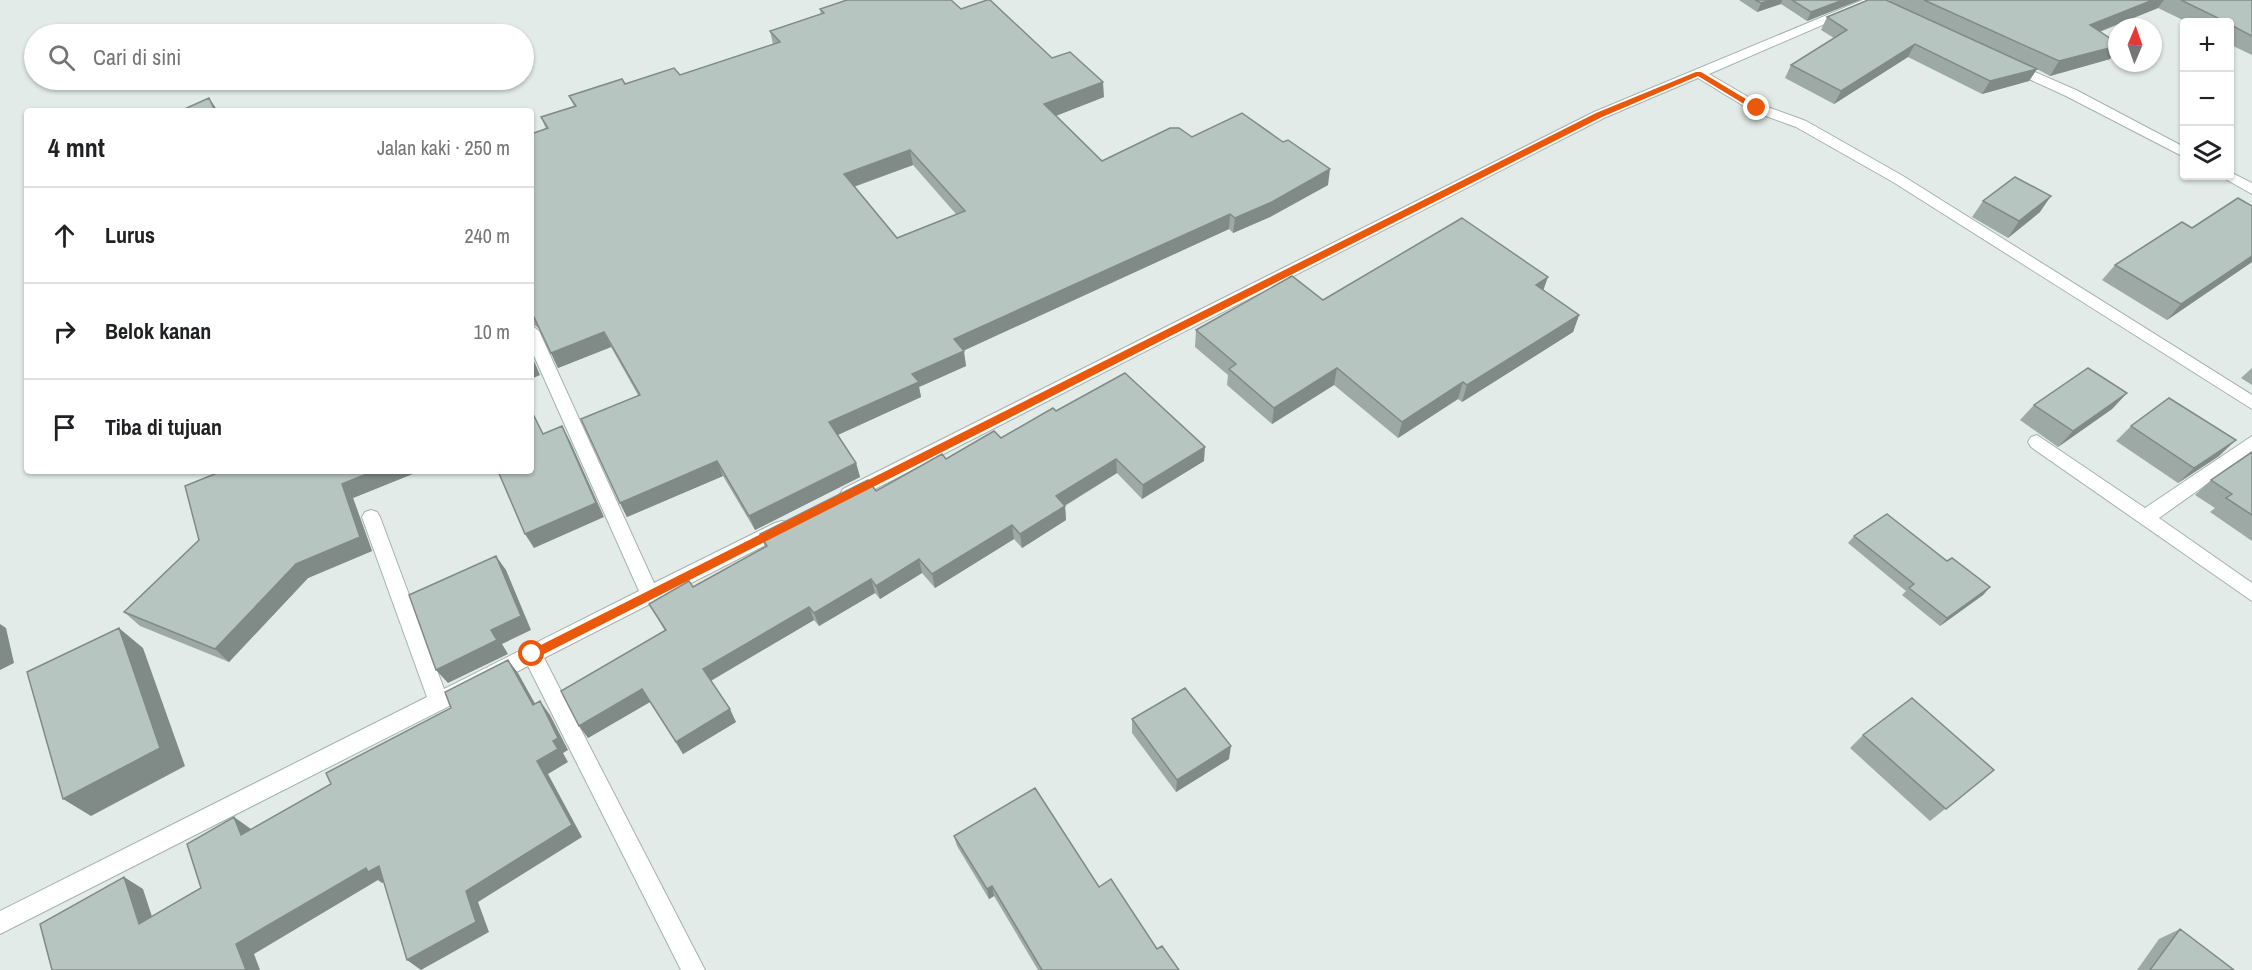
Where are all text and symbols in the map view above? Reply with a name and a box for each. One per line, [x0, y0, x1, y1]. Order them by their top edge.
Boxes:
north arrow [2108, 18, 2162, 72]
map controls [2180, 18, 2234, 180]
button: + [2180, 18, 2234, 72]
search box [24, 24, 534, 90]
icon: search [45, 41, 78, 74]
text: Cari di sini [93, 42, 181, 72]
button: − [2180, 72, 2234, 126]
route end [1743, 94, 1769, 120]
button: layers [2180, 126, 2234, 180]
text: 4 mnt [48, 130, 105, 165]
text: Jalan kaki · 250 m [377, 134, 510, 161]
icon: ahead [48, 219, 81, 252]
text: Lurus [105, 220, 155, 250]
text: 240 m [464, 222, 510, 249]
icon: right [48, 315, 81, 348]
text: Belok kanan [105, 316, 211, 346]
text: 10 m [474, 318, 510, 345]
icon: arrive [48, 411, 81, 444]
text: Tiba di tujuan [105, 412, 222, 442]
route start [518, 640, 544, 666]

